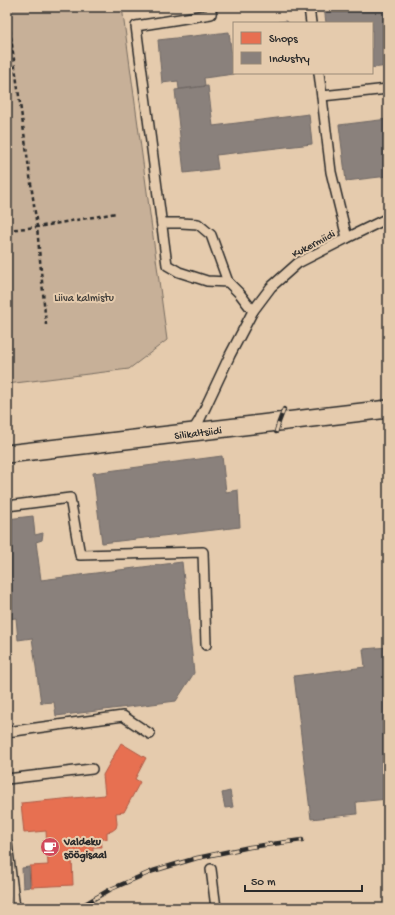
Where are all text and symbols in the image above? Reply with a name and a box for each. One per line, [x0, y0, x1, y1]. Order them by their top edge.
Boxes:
legend [233, 22, 373, 74]
text: Shops [269, 33, 298, 47]
text: Industry [269, 53, 310, 67]
street label: Kukermiidi [290, 228, 338, 261]
park label: Liiva kalmistu [54, 293, 114, 305]
street label: Silikaltsiidi [174, 425, 223, 443]
cafe icon: Valdeku söögisaal [39, 836, 61, 858]
place label: Valdeku söögisaal [63, 837, 107, 863]
scale bar [245, 867, 362, 893]
text: 50 m [251, 876, 276, 890]

